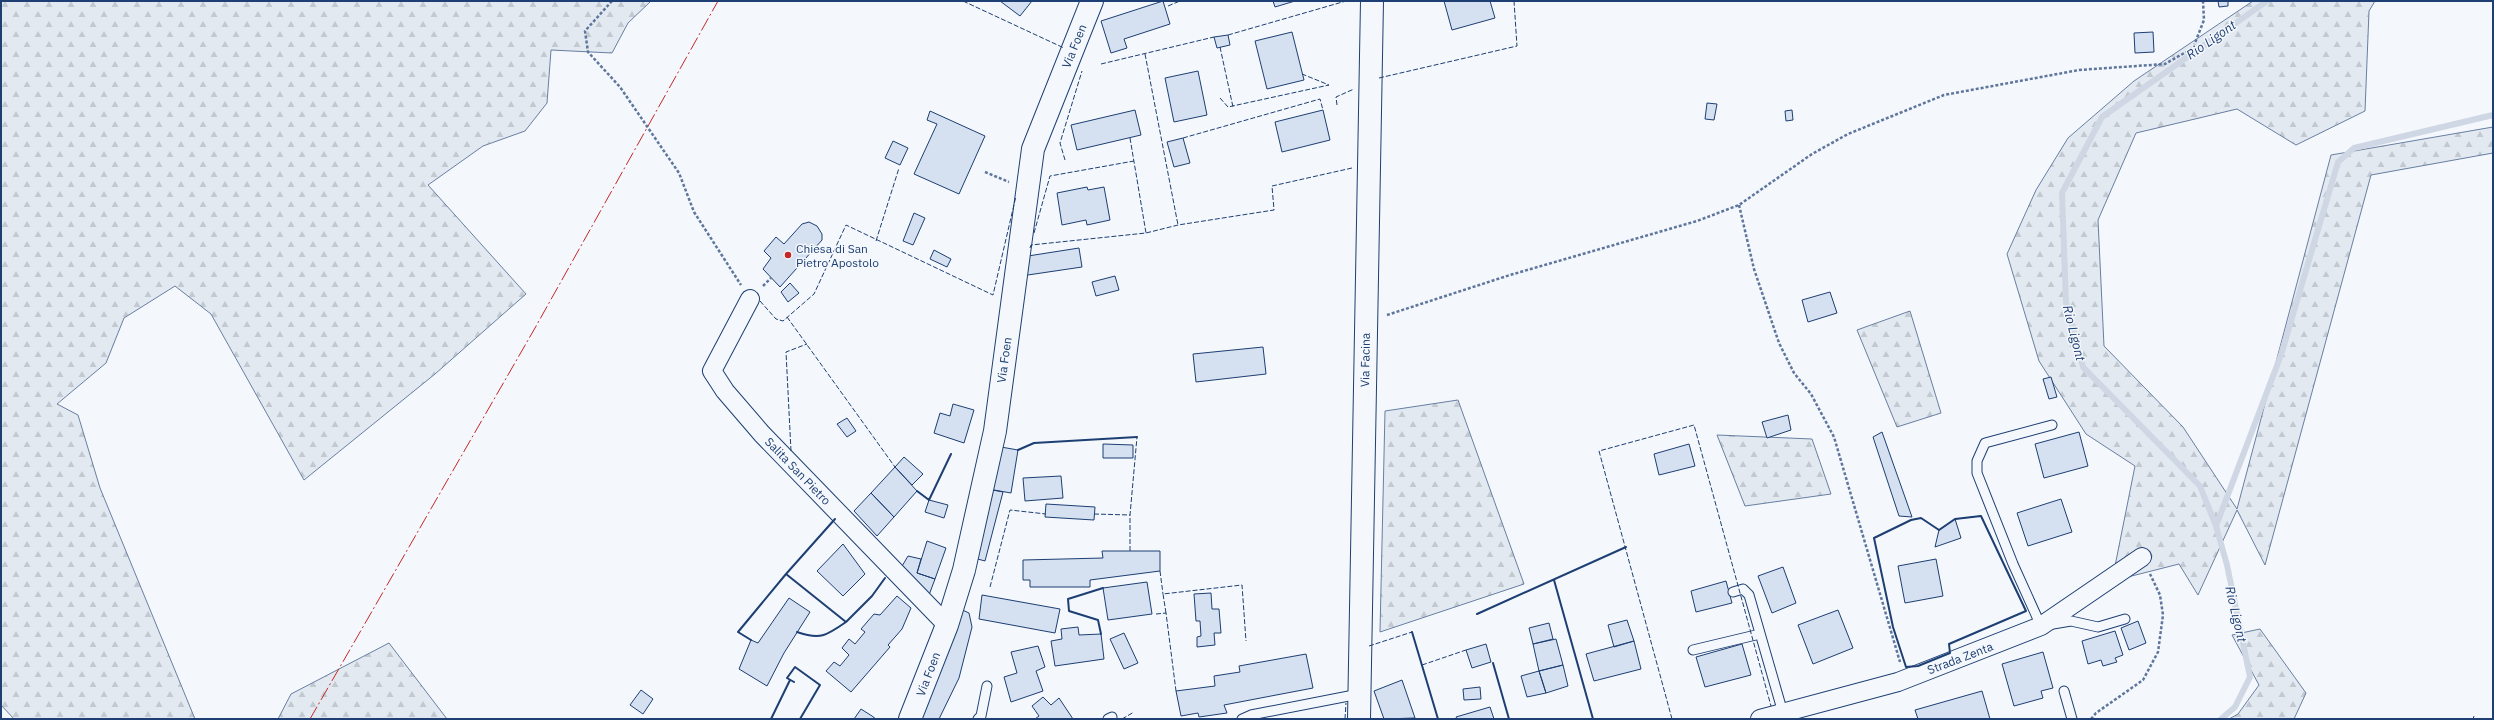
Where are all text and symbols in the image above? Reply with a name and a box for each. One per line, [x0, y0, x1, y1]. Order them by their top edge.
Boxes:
water label: Rio Ligont [2183, 16, 2240, 63]
street label: Via Foen [1058, 22, 1090, 70]
place label: Chiesa di San Pietro Apostolo [796, 241, 879, 270]
marker: Chiesa di San Pietro Apostolo [783, 250, 793, 260]
water label: Rio Ligont [2059, 303, 2089, 363]
street label: Via Facina [1357, 332, 1373, 387]
street label: Via Foen [993, 336, 1015, 384]
street label: Salita San Pietro [762, 434, 834, 508]
water label: Rio Ligont [2221, 584, 2251, 644]
street label: Strada Zenta [1925, 638, 1995, 677]
street label: Via Foen [913, 650, 943, 698]

